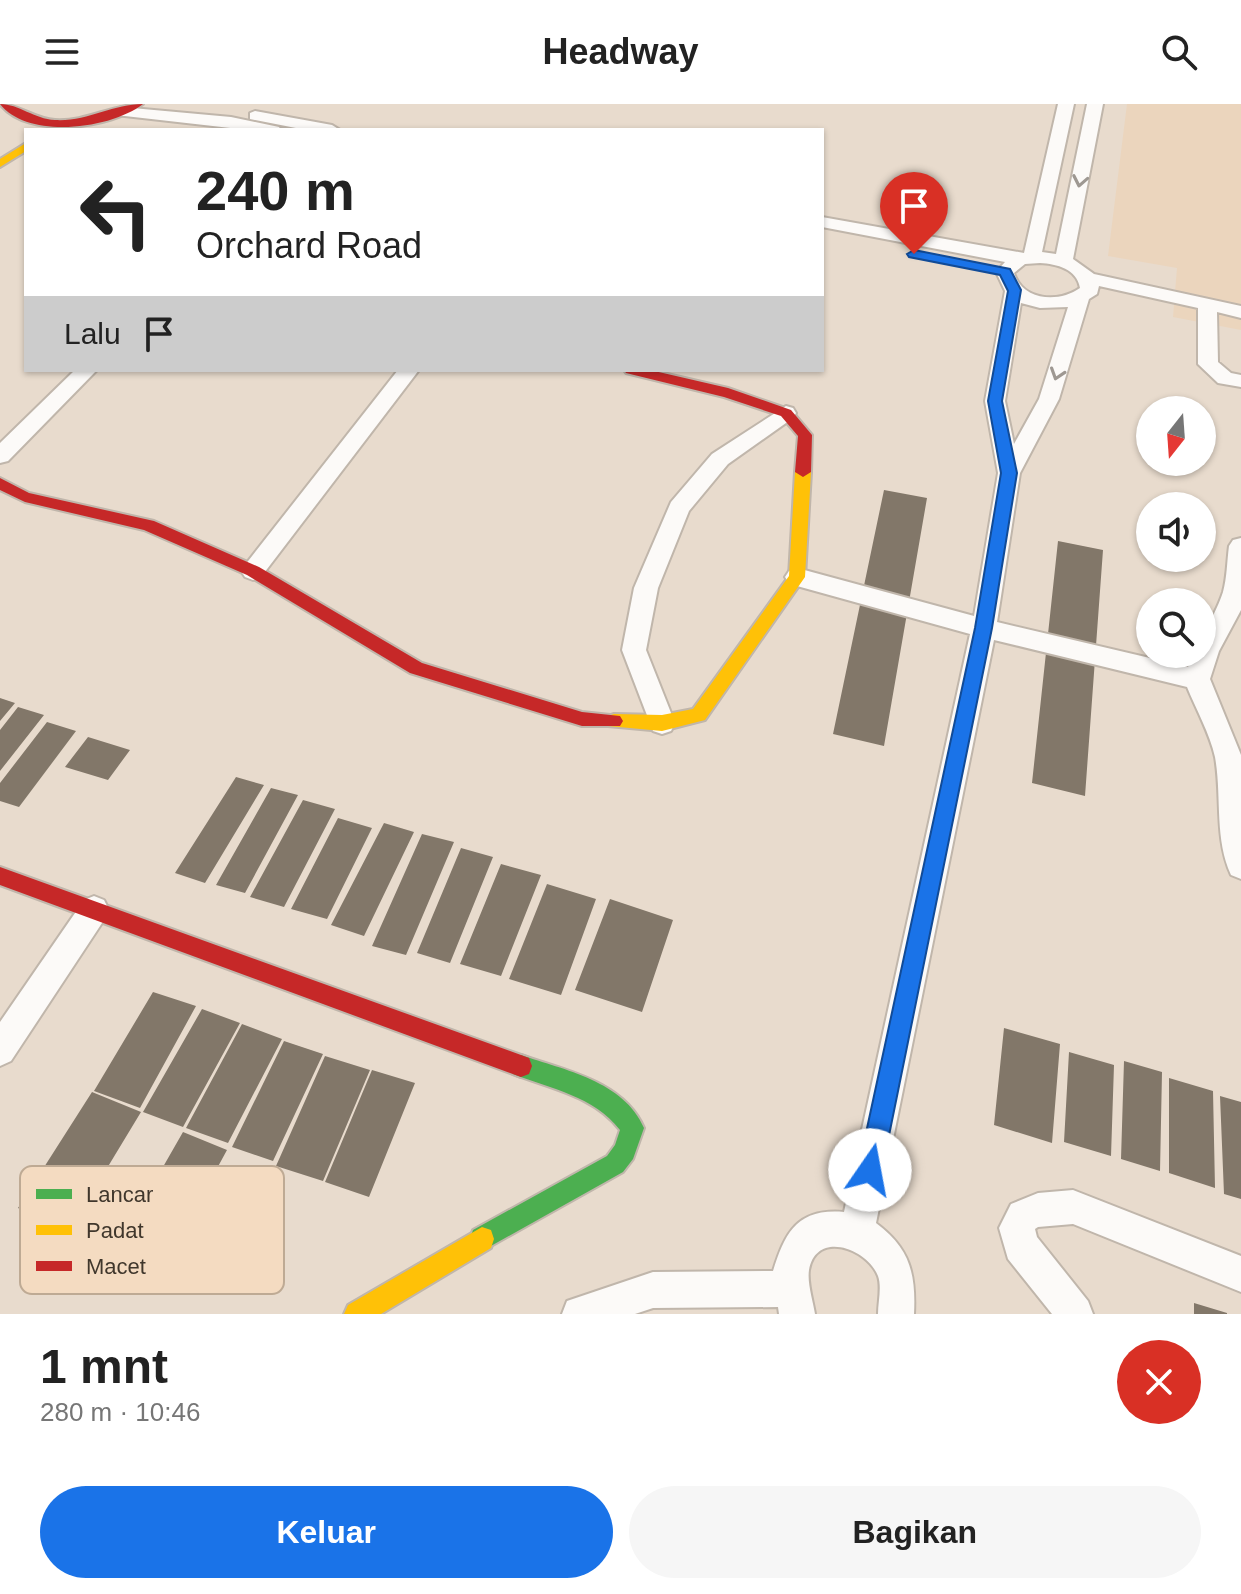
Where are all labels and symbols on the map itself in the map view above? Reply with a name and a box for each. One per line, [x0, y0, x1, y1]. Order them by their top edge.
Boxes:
pin [880, 172, 948, 254]
one-way arrow [1072, 173, 1089, 187]
one-way arrow [1050, 367, 1066, 381]
north arrow [1136, 396, 1216, 476]
position arrow [828, 1128, 912, 1212]
legend [20, 1166, 284, 1294]
text: Lancar [86, 1182, 153, 1207]
text: Padat [86, 1218, 144, 1243]
text: Macet [86, 1254, 146, 1279]

